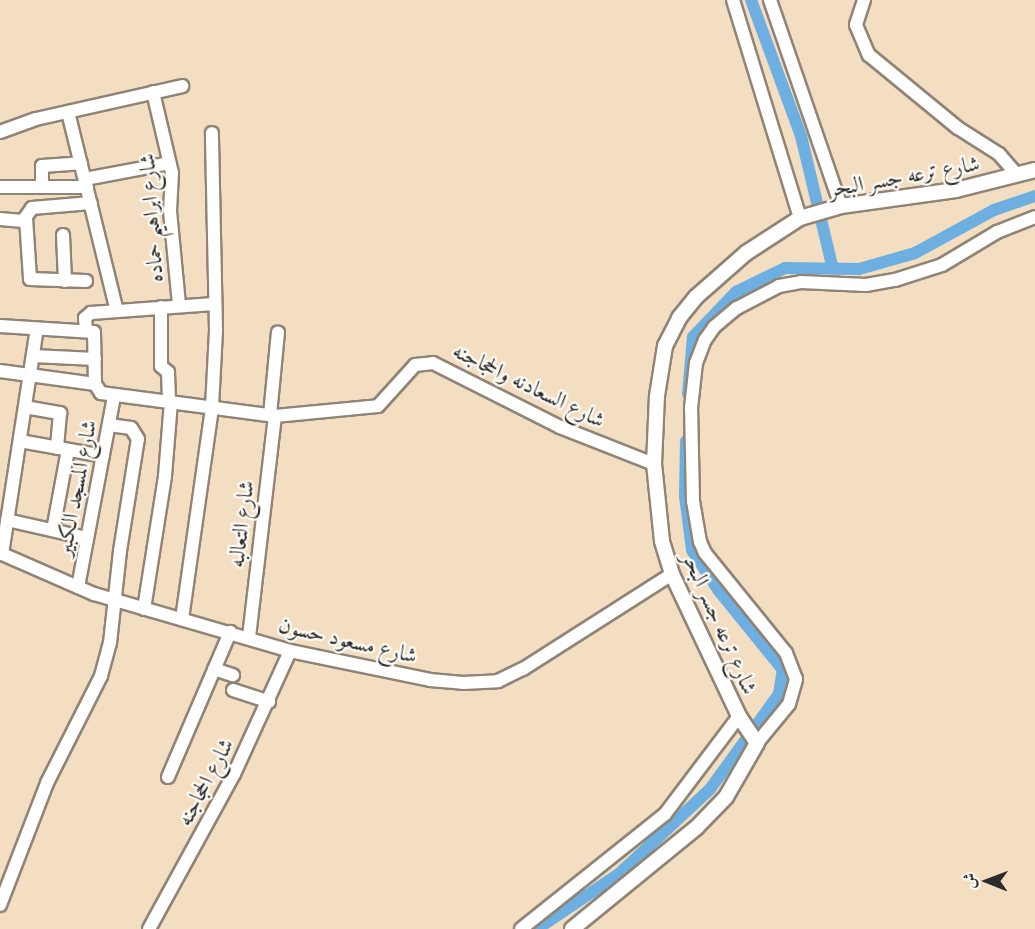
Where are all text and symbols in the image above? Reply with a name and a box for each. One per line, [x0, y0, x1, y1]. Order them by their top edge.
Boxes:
street label: شارع ترعه جسر البحر [826, 150, 982, 202]
street label: شارع ابراهيم حماده [133, 153, 169, 283]
street label: شارع السعادنه والحجاجنه [449, 337, 609, 433]
street label: شارع المسجد الكبير [50, 418, 102, 558]
street label: شارع التعالبه [223, 479, 259, 569]
street label: شارع ترعه جسر البحر [677, 548, 763, 698]
street label: شارع مسعود حسون [276, 611, 420, 669]
street label: شارع الحجاجنه [171, 734, 239, 830]
north arrow [957, 851, 1017, 911]
text: ش [957, 873, 981, 889]

